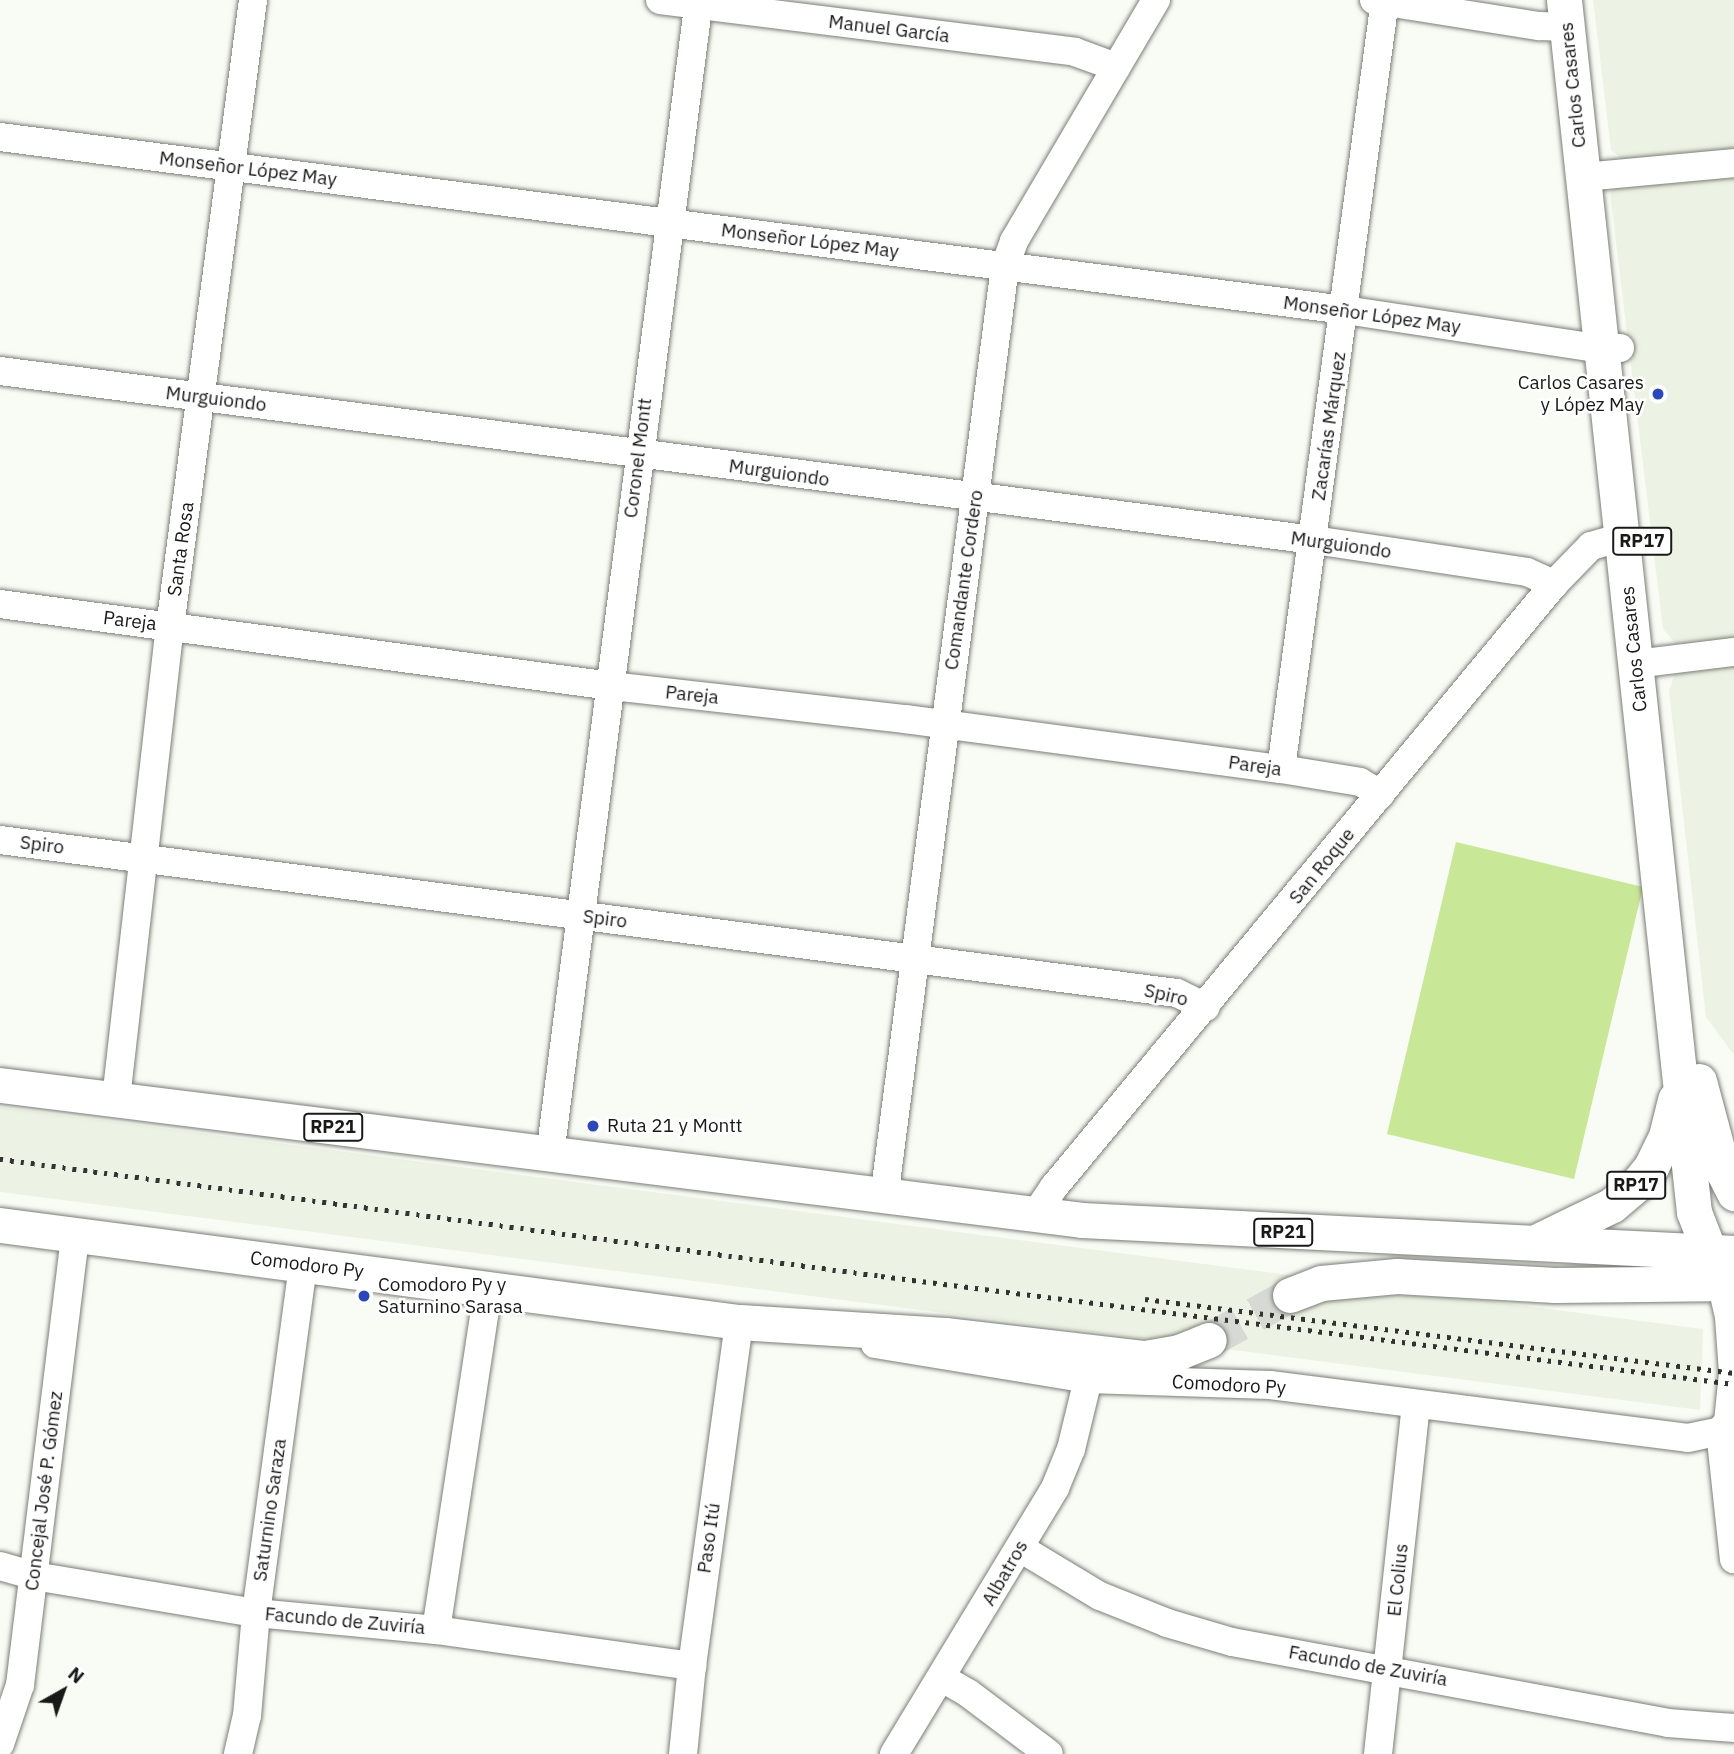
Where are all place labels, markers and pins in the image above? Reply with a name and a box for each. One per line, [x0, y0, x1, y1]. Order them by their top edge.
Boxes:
place label: Carlos Casares y López May [1518, 372, 1644, 416]
marker: Carlos Casares y López May [1650, 386, 1666, 402]
place label: Ruta 21 y Montt [607, 1115, 743, 1137]
marker: Ruta 21 y Montt [585, 1118, 601, 1134]
place label: Comodoro Py y Saturnino Sarasa [378, 1274, 523, 1318]
marker: Comodoro Py y Saturnino Sarasa [356, 1288, 372, 1304]

